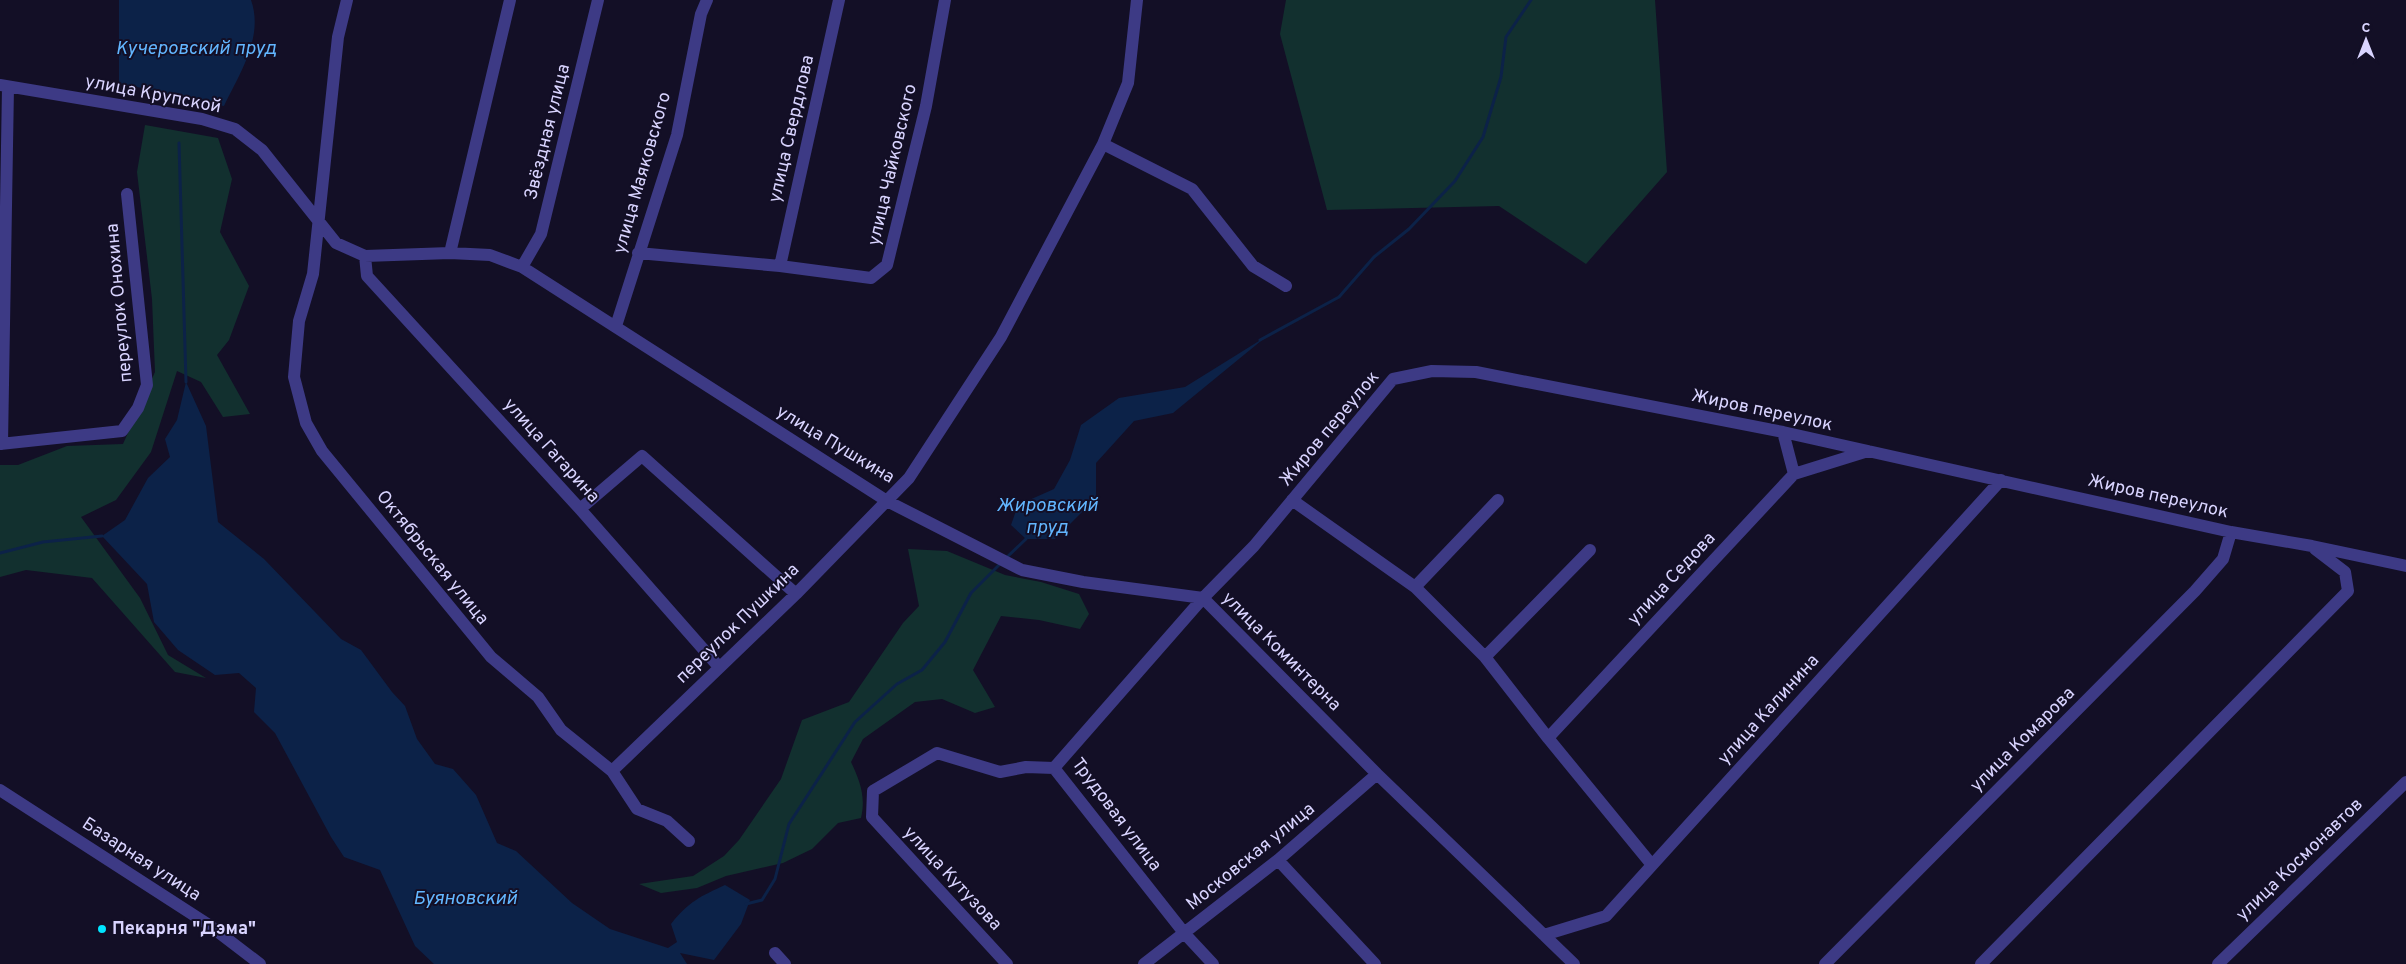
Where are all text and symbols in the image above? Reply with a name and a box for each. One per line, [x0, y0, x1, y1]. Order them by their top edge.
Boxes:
north arrow [2341, 15, 2391, 65]
text: С [2362, 20, 2371, 37]
water label: Кучеровский пруд [116, 37, 276, 61]
street label: улица Свердлова [764, 53, 820, 205]
street label: Звёздная улица [520, 62, 576, 202]
street label: улица Крупской [83, 71, 223, 119]
street label: улица Чайковского [863, 82, 923, 248]
street label: улица Маяковского [609, 90, 677, 256]
street label: переулок Онохина [102, 223, 138, 383]
street label: Жиров переулок [1275, 367, 1385, 491]
street label: Жиров переулок [1689, 385, 1835, 437]
street label: улица Гагарина [498, 394, 604, 508]
street label: улица Пушкина [772, 401, 898, 489]
street label: Жиров переулок [2085, 470, 2231, 524]
street label: Октябрьская улица [371, 486, 493, 630]
water label: Жировский пруд [996, 494, 1099, 540]
street label: улица Седова [1623, 528, 1721, 630]
street label: переулок Пушкина [671, 559, 805, 689]
street label: улица Коминтерна [1216, 587, 1346, 717]
street label: улица Калинина [1713, 650, 1825, 770]
street label: улица Комарова [1966, 683, 2080, 797]
street label: Трудовая улица [1066, 754, 1166, 876]
street label: улица Космонавтов [2232, 793, 2368, 927]
street label: Московская улица [1182, 798, 1320, 916]
street label: Базарная улица [77, 813, 205, 907]
street label: улица Кутузова [898, 822, 1006, 936]
water label: Буяновский [413, 887, 518, 911]
place label: Пекарня "Дэма" [112, 918, 256, 941]
marker: Пекарня "Дэма" [96, 923, 108, 935]

